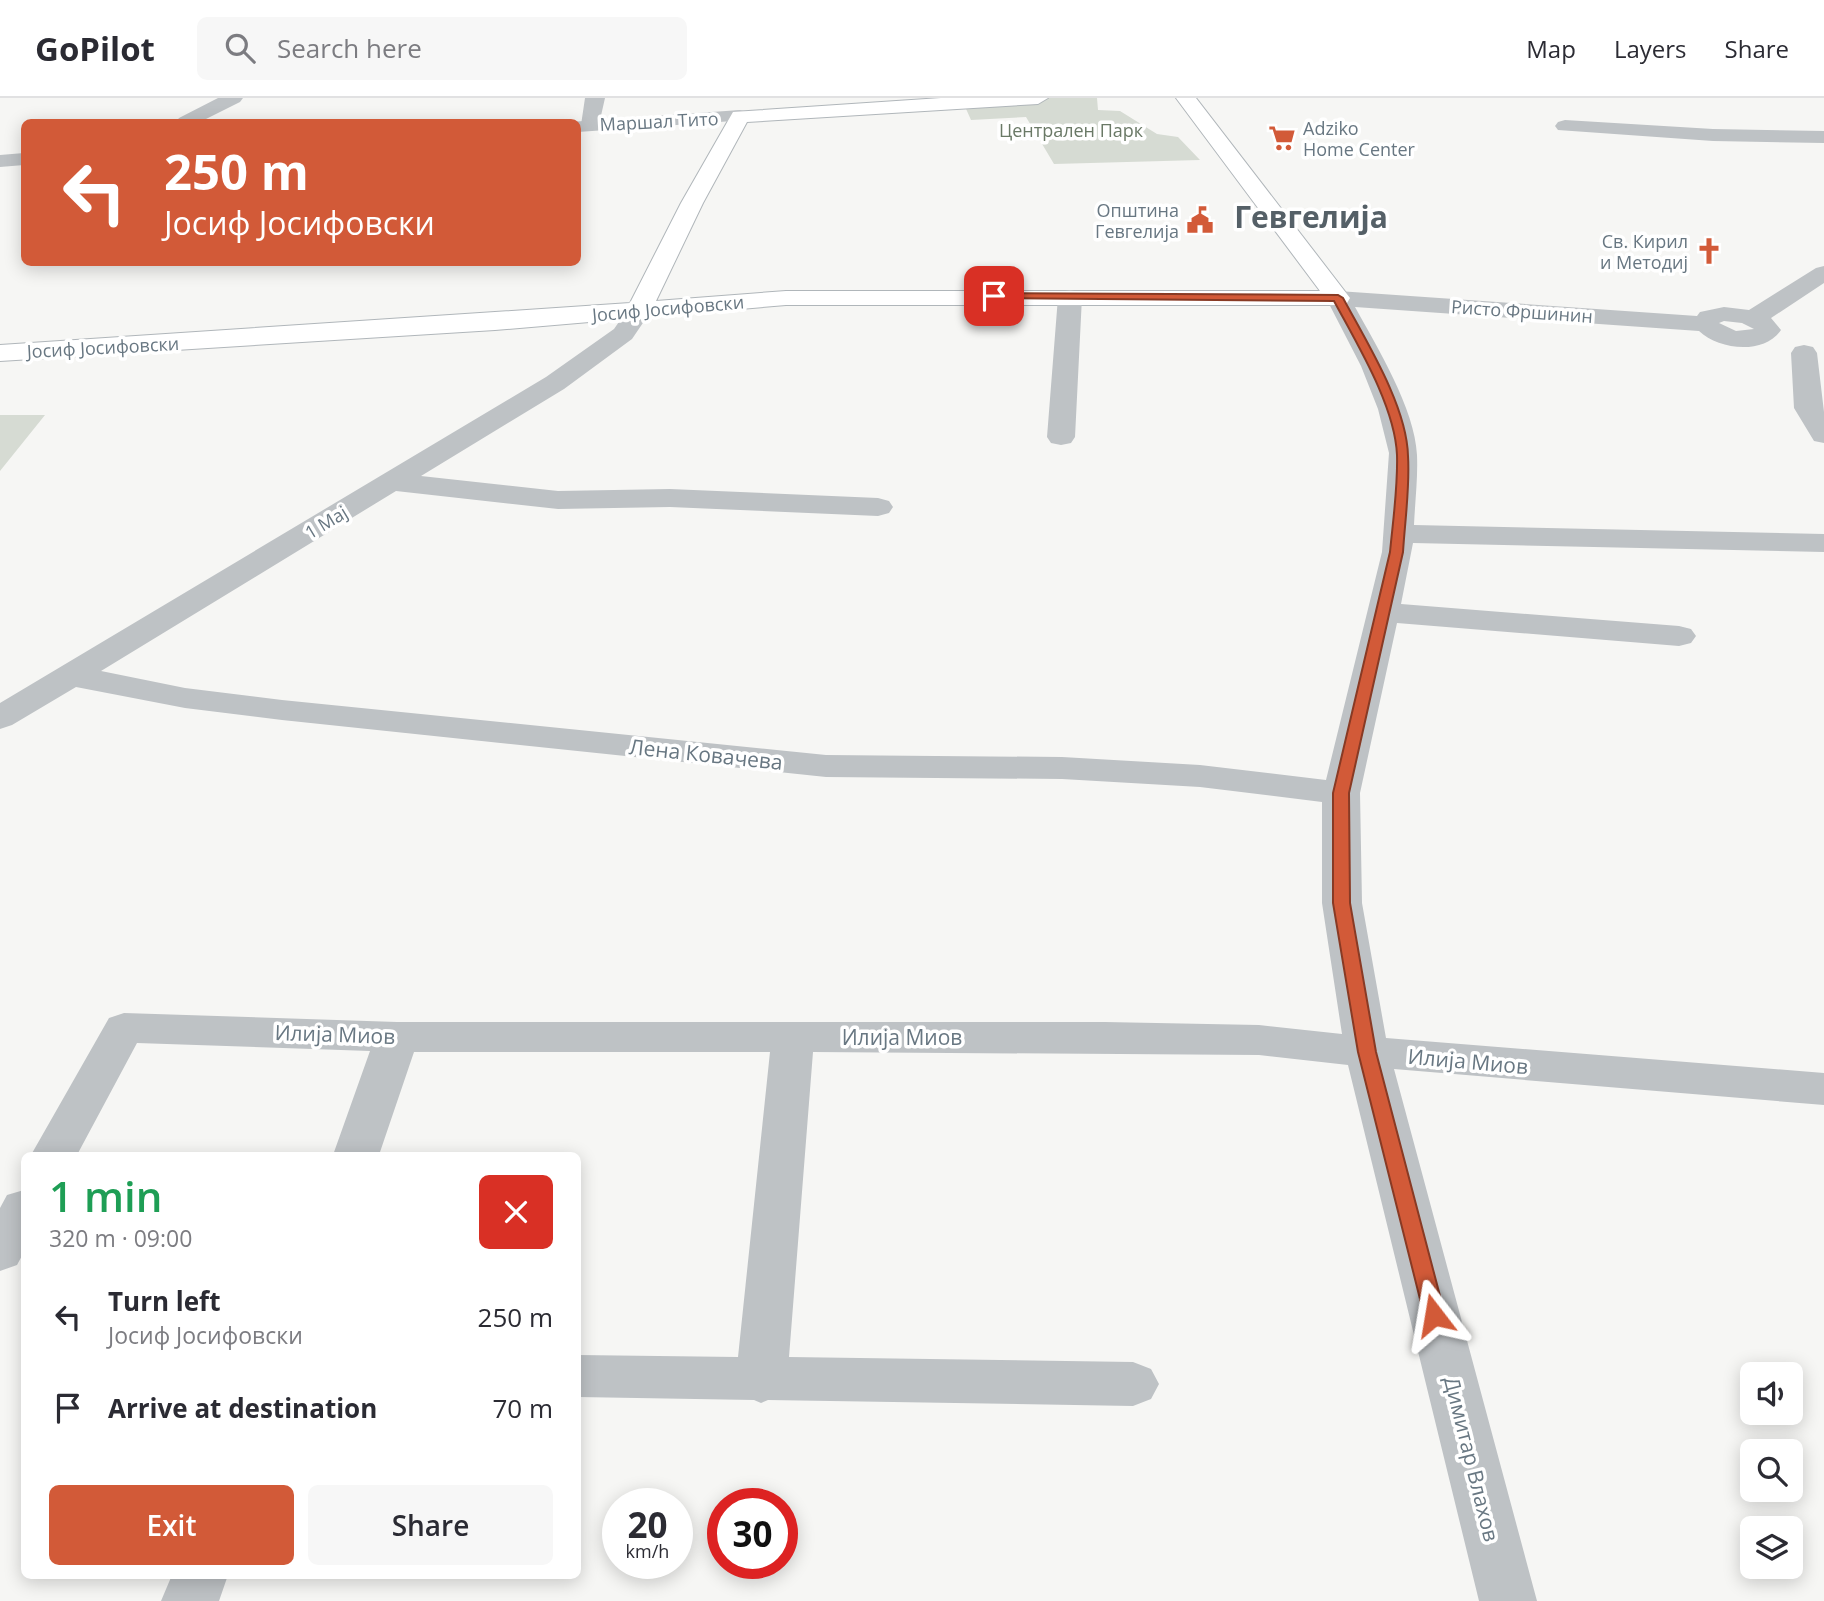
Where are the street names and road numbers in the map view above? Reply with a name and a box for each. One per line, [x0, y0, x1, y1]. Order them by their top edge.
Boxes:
street label: Маршал Тито [599, 106, 719, 136]
street label: Јосиф Јосифовски [589, 289, 745, 327]
street label: Ристо Фршинин [1450, 294, 1594, 328]
street label: Јосиф Јосифовски [24, 331, 180, 363]
street label: 1 Мај [300, 500, 352, 544]
street label: Лена Ковачева [628, 732, 784, 776]
street label: Илија Миов [274, 1018, 396, 1050]
street label: Илија Миов [842, 1023, 962, 1051]
street label: Илија Миов [1407, 1042, 1529, 1080]
street label: Димитар Влахов [1438, 1373, 1506, 1545]

